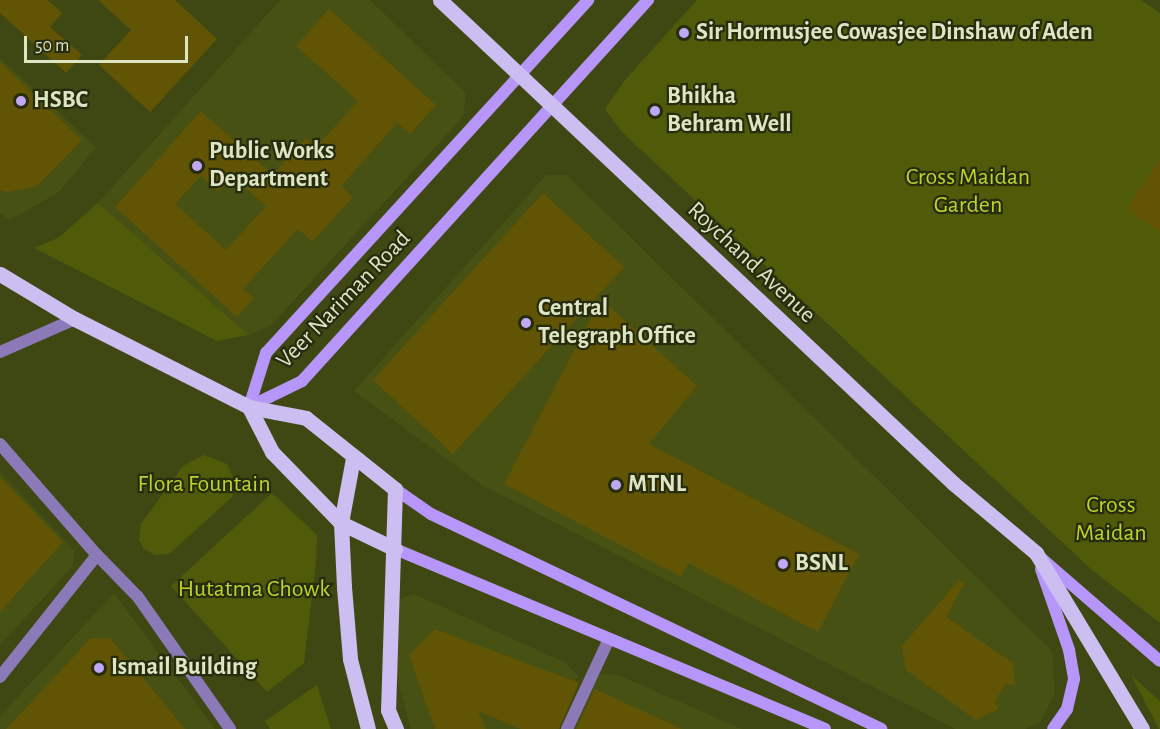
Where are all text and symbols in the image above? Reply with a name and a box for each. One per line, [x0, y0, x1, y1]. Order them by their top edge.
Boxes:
place label: Sir Hormusjee Cowasjee Dinshaw of Aden [696, 19, 1093, 47]
scale bar [27, 24, 190, 62]
marker: Sir Hormusjee Cowasjee Dinshaw of Aden [677, 26, 691, 40]
text: 50 m [35, 37, 69, 55]
place label: Bhikha Behram Well [667, 83, 792, 139]
place label: HSBC [33, 87, 88, 115]
marker: HSBC [14, 94, 28, 108]
marker: Bhikha Behram Well [648, 104, 662, 118]
place label: Public Works Department [209, 138, 334, 194]
marker: Public Works Department [190, 159, 204, 173]
park label: Cross Maidan Garden [906, 164, 1030, 220]
street label: Roychand Avenue [681, 196, 821, 330]
street label: Veer Nariman Road [271, 225, 417, 375]
place label: Central Telegraph Office [538, 295, 696, 351]
marker: Central Telegraph Office [519, 316, 533, 330]
park label: Flora Fountain [137, 471, 271, 499]
place label: MTNL [628, 471, 686, 499]
marker: MTNL [609, 478, 623, 492]
park label: Cross Maidan [1075, 492, 1147, 548]
place label: BSNL [795, 550, 848, 578]
marker: BSNL [776, 557, 790, 571]
park label: Hutatma Chowk [178, 576, 330, 604]
place label: Ismail Building [111, 654, 257, 682]
marker: Ismail Building [92, 661, 106, 675]

